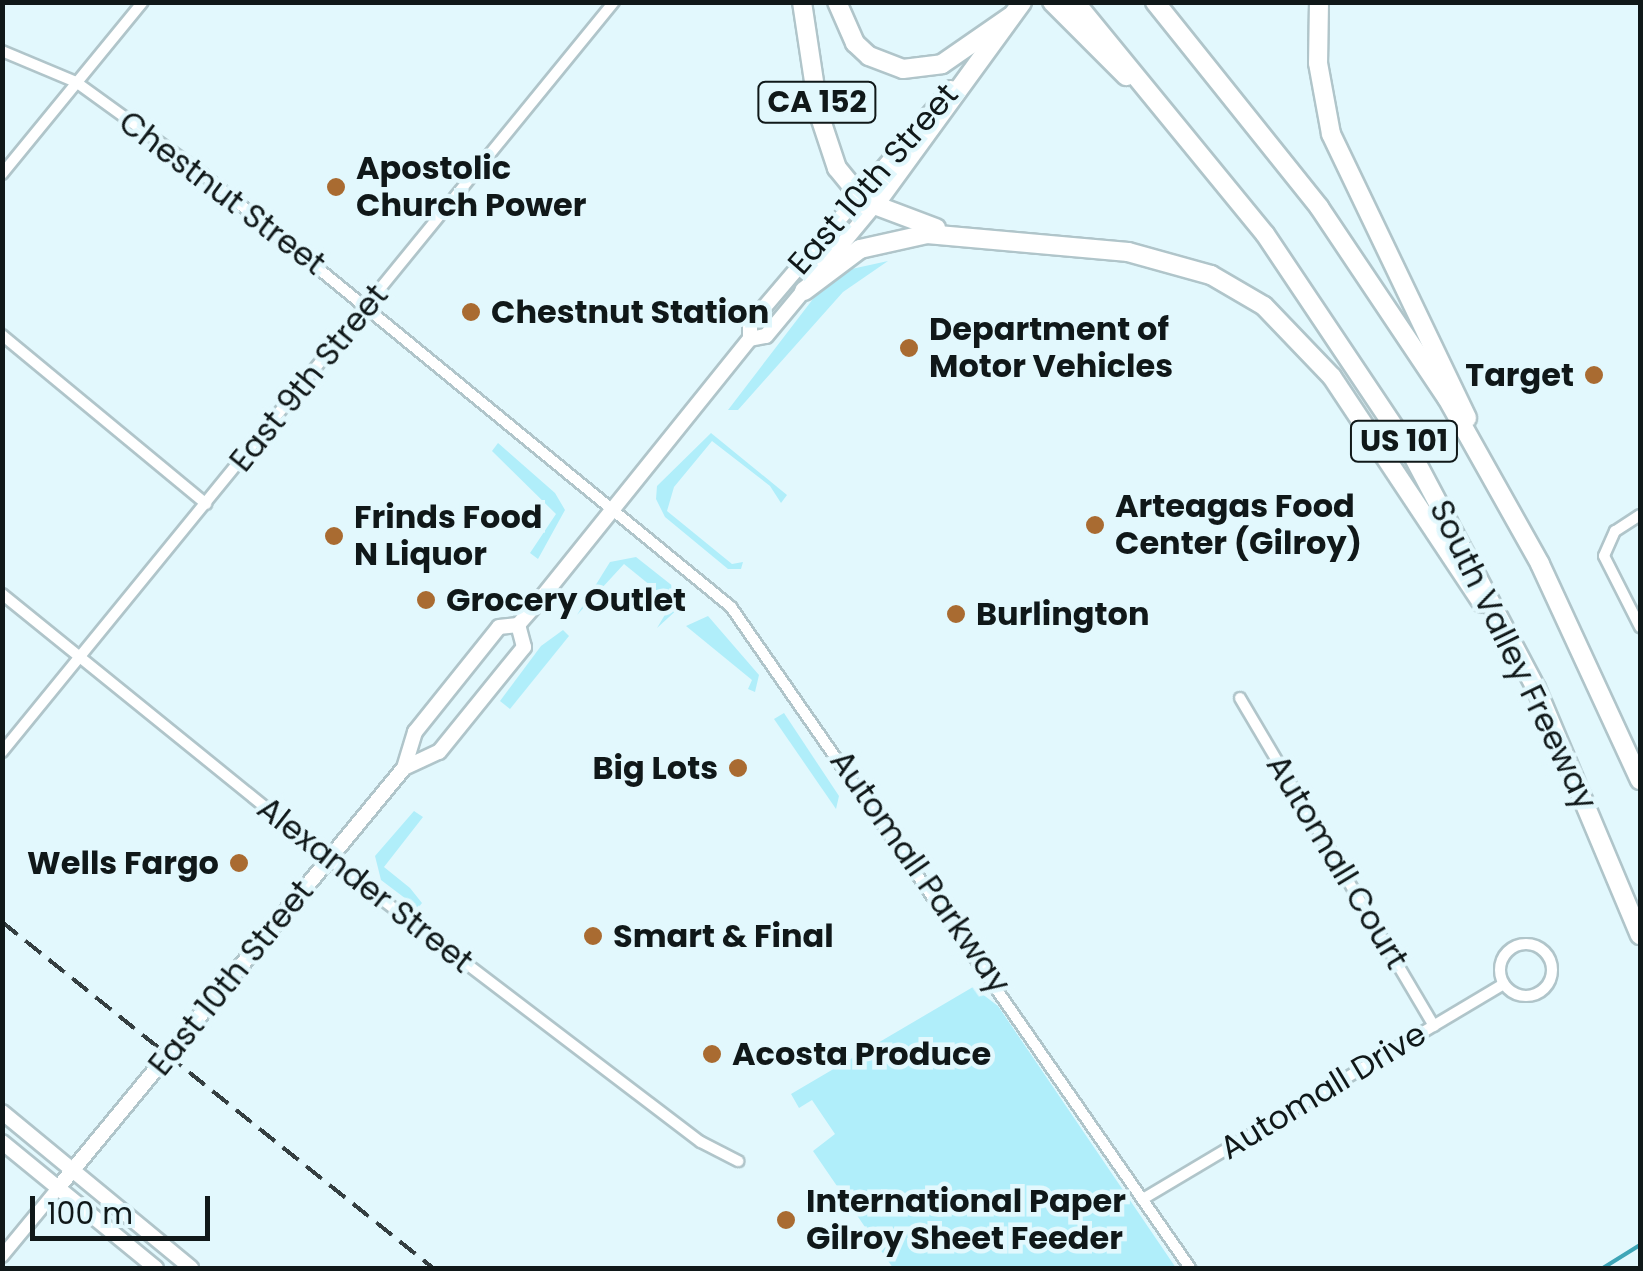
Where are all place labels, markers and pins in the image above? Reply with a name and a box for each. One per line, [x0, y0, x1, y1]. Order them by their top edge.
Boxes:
place label: Apostolic Church Power [356, 150, 586, 225]
marker: Apostolic Church Power [325, 176, 347, 198]
place label: Chestnut Station [491, 293, 769, 331]
marker: Chestnut Station [460, 301, 482, 323]
place label: Department of Motor Vehicles [929, 311, 1173, 386]
marker: Department of Motor Vehicles [898, 337, 920, 359]
place label: Target [1465, 356, 1574, 394]
marker: Target [1583, 364, 1605, 386]
place label: Arteagas Food Center (Gilroy) [1115, 488, 1362, 563]
place label: Frinds Food N Liquor [354, 499, 543, 574]
marker: Arteagas Food Center (Gilroy) [1084, 514, 1106, 536]
marker: Frinds Food N Liquor [323, 525, 345, 547]
place label: Grocery Outlet [446, 581, 686, 619]
marker: Grocery Outlet [415, 589, 437, 611]
place label: Burlington [976, 595, 1149, 633]
marker: Burlington [945, 603, 967, 625]
place label: Big Lots [592, 749, 718, 787]
marker: Big Lots [727, 757, 749, 779]
place label: Wells Fargo [27, 844, 219, 882]
marker: Wells Fargo [228, 852, 250, 874]
place label: Smart & Final [613, 917, 834, 955]
marker: Smart & Final [582, 925, 604, 947]
place label: Acosta Produce [732, 1035, 991, 1073]
marker: Acosta Produce [701, 1043, 723, 1065]
place label: International Paper Gilroy Sheet Feeder [806, 1183, 1126, 1258]
marker: International Paper Gilroy Sheet Feeder [775, 1209, 797, 1231]

